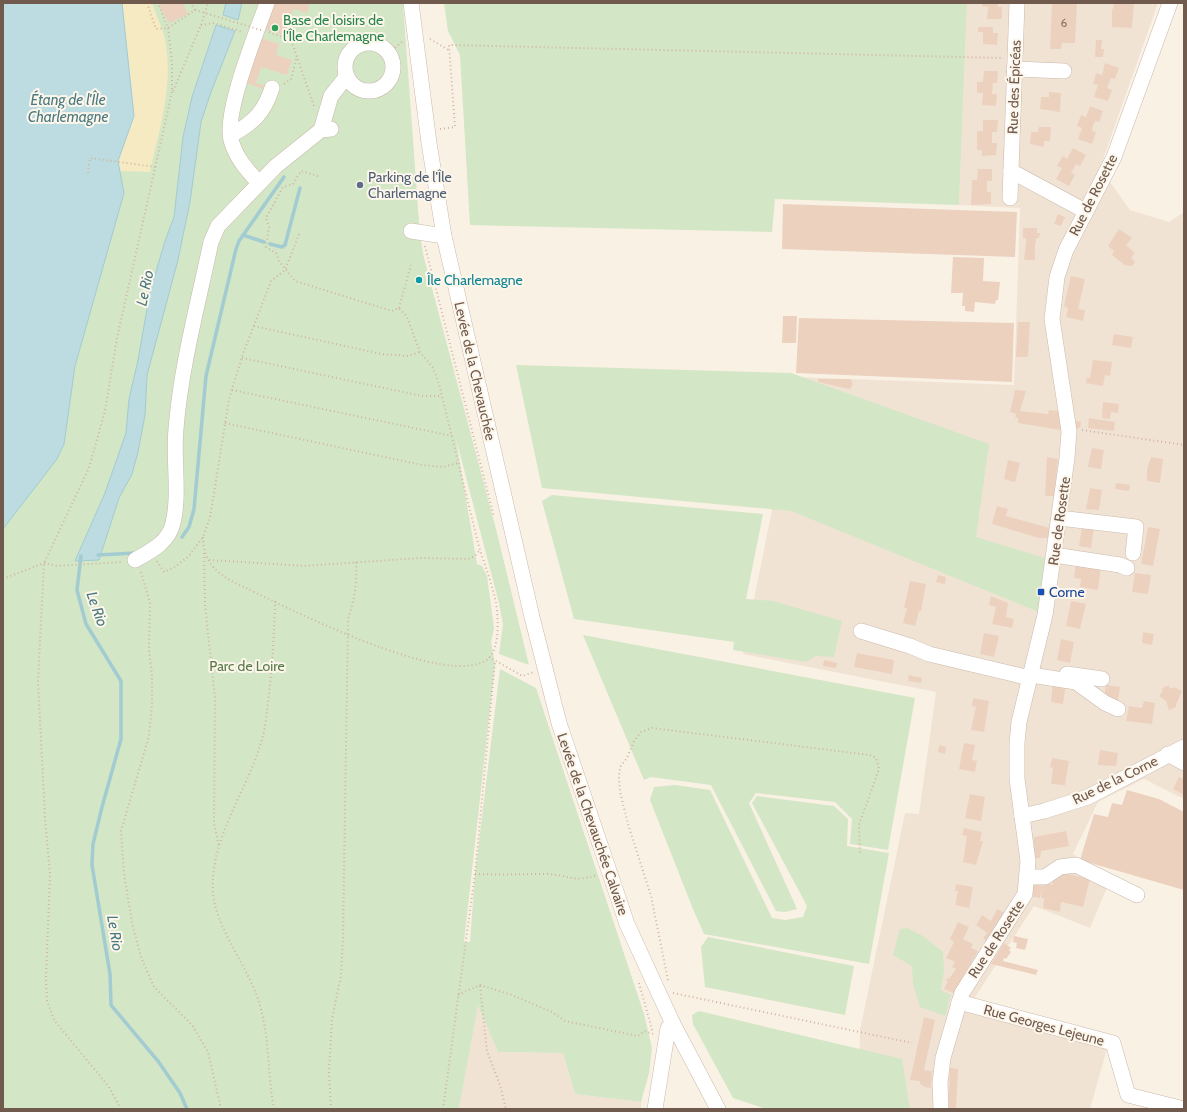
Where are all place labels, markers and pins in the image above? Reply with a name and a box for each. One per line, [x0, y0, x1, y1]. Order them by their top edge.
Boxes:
place label: Base de loisirs de l'Île Charlemagne [283, 11, 384, 45]
marker: Base de loisirs de l'Île Charlemagne [270, 23, 280, 33]
place label: Parking de l'Île Charlemagne [368, 168, 452, 202]
marker: Parking de l'Île Charlemagne [355, 180, 365, 190]
place label: Île Charlemagne [427, 271, 523, 289]
marker: Île Charlemagne [414, 275, 424, 285]
place label: Corne [1049, 583, 1085, 601]
marker: Corne [1036, 587, 1046, 597]

